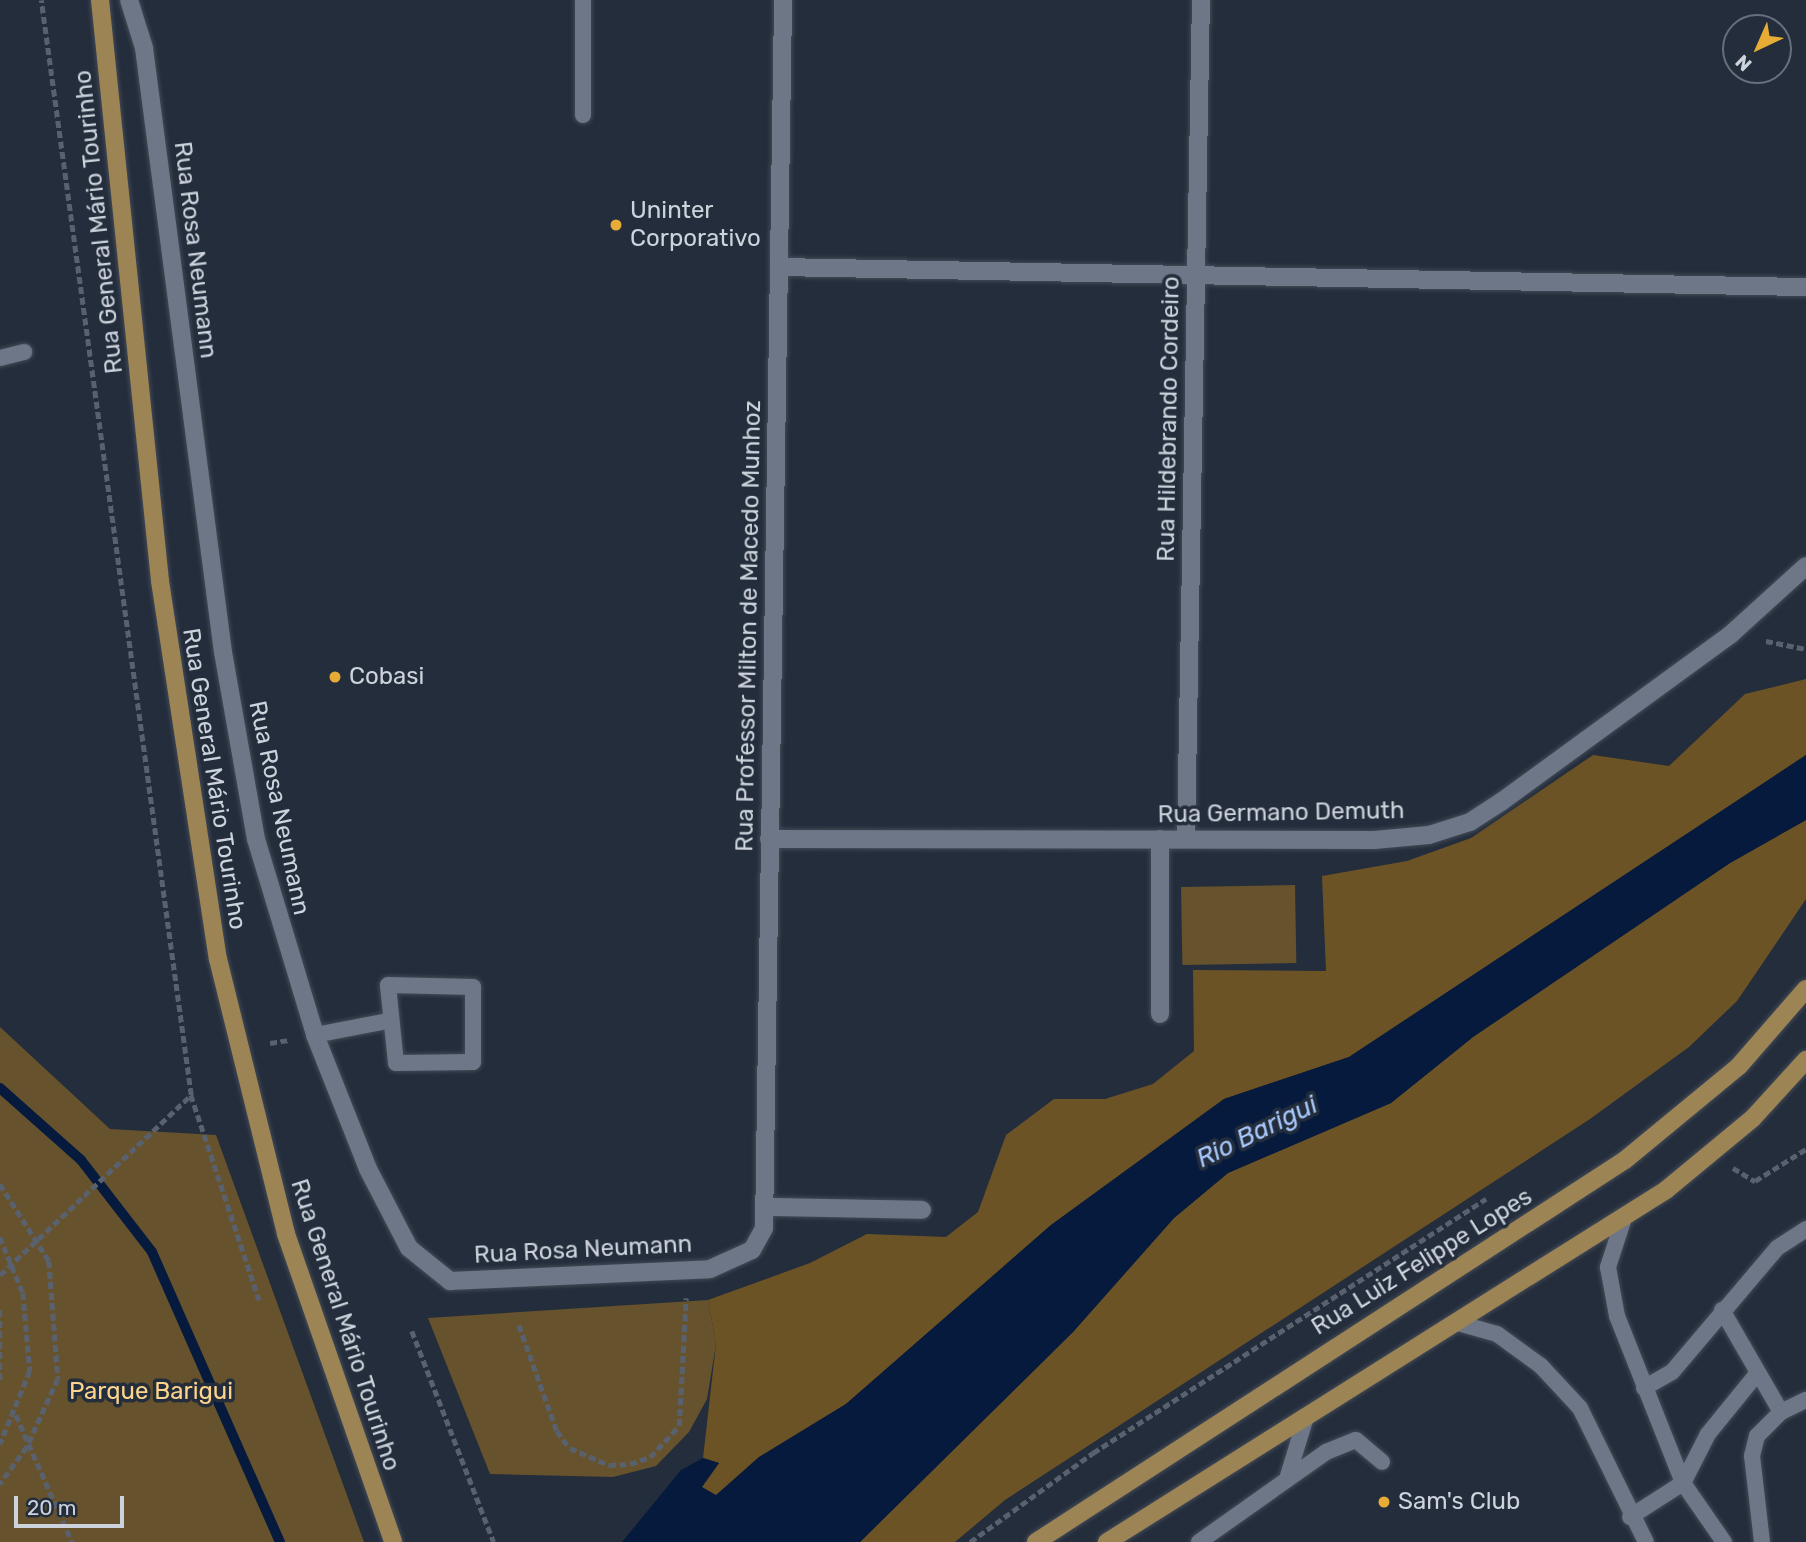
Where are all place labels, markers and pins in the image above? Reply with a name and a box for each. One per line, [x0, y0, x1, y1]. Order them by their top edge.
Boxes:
place label: Uninter Corporativo [630, 197, 761, 253]
marker: Uninter Corporativo [608, 217, 624, 233]
place label: Cobasi [349, 663, 424, 691]
marker: Cobasi [327, 669, 343, 685]
place label: Sam's Club [1398, 1488, 1520, 1516]
marker: Sam's Club [1376, 1494, 1392, 1510]

